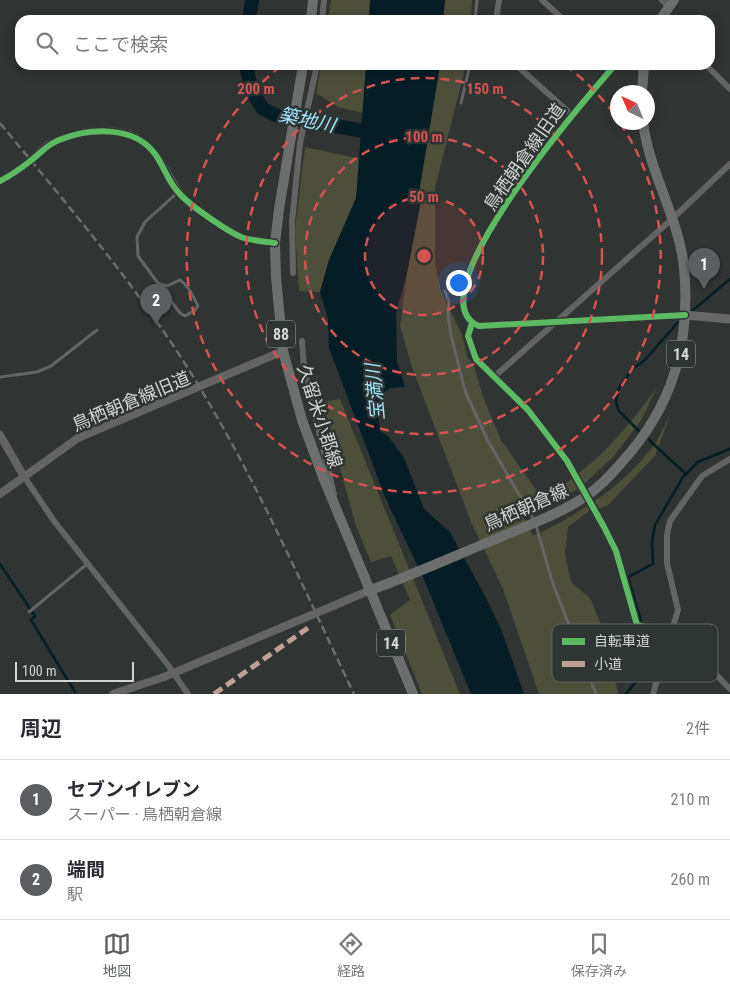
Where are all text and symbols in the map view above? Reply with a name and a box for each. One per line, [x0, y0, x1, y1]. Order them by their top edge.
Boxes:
search box [15, 15, 715, 70]
icon: search [33, 29, 61, 57]
text: ここで検索 [73, 33, 168, 56]
text: 200 m [237, 80, 275, 98]
text: 150 m [466, 80, 504, 98]
north arrow [610, 85, 655, 130]
street label: 鳥栖朝倉線旧道 [479, 99, 569, 215]
water label: 築地川 [277, 103, 339, 138]
text: 100 m [405, 128, 443, 146]
text: 50 m [409, 188, 439, 206]
centre of rings [415, 247, 433, 265]
pin: 1 [688, 248, 720, 289]
your location [446, 270, 472, 296]
pin: 2 [140, 284, 172, 325]
road number: 88 [267, 320, 295, 348]
road number: 14 [667, 340, 695, 368]
street label: 久留米小郡線 [293, 361, 347, 471]
water label: 宝満川 [361, 361, 389, 421]
street label: 鳥栖朝倉線旧道 [69, 367, 193, 435]
street label: 鳥栖朝倉線 [481, 479, 571, 535]
legend [552, 624, 718, 682]
road number: 14 [377, 630, 405, 656]
text: 自転車道 [594, 633, 650, 649]
text: 小道 [594, 656, 622, 672]
scale bar [15, 659, 134, 682]
text: 100 m [22, 663, 57, 679]
text: 周辺 [20, 717, 62, 741]
text: 2件 [686, 719, 710, 738]
text: セブンイレブン [67, 778, 200, 801]
text: 1 [32, 790, 40, 809]
text: 210 m [671, 790, 710, 809]
text: スーパー · 鳥栖朝倉線 [67, 805, 222, 824]
text: 端間 [67, 858, 105, 881]
text: 2 [32, 870, 40, 889]
text: 260 m [671, 870, 710, 889]
text: 駅 [67, 885, 83, 904]
tab: 地図 [103, 930, 131, 980]
tab: 経路 [337, 930, 365, 980]
tab: 保存済み [571, 930, 627, 980]

